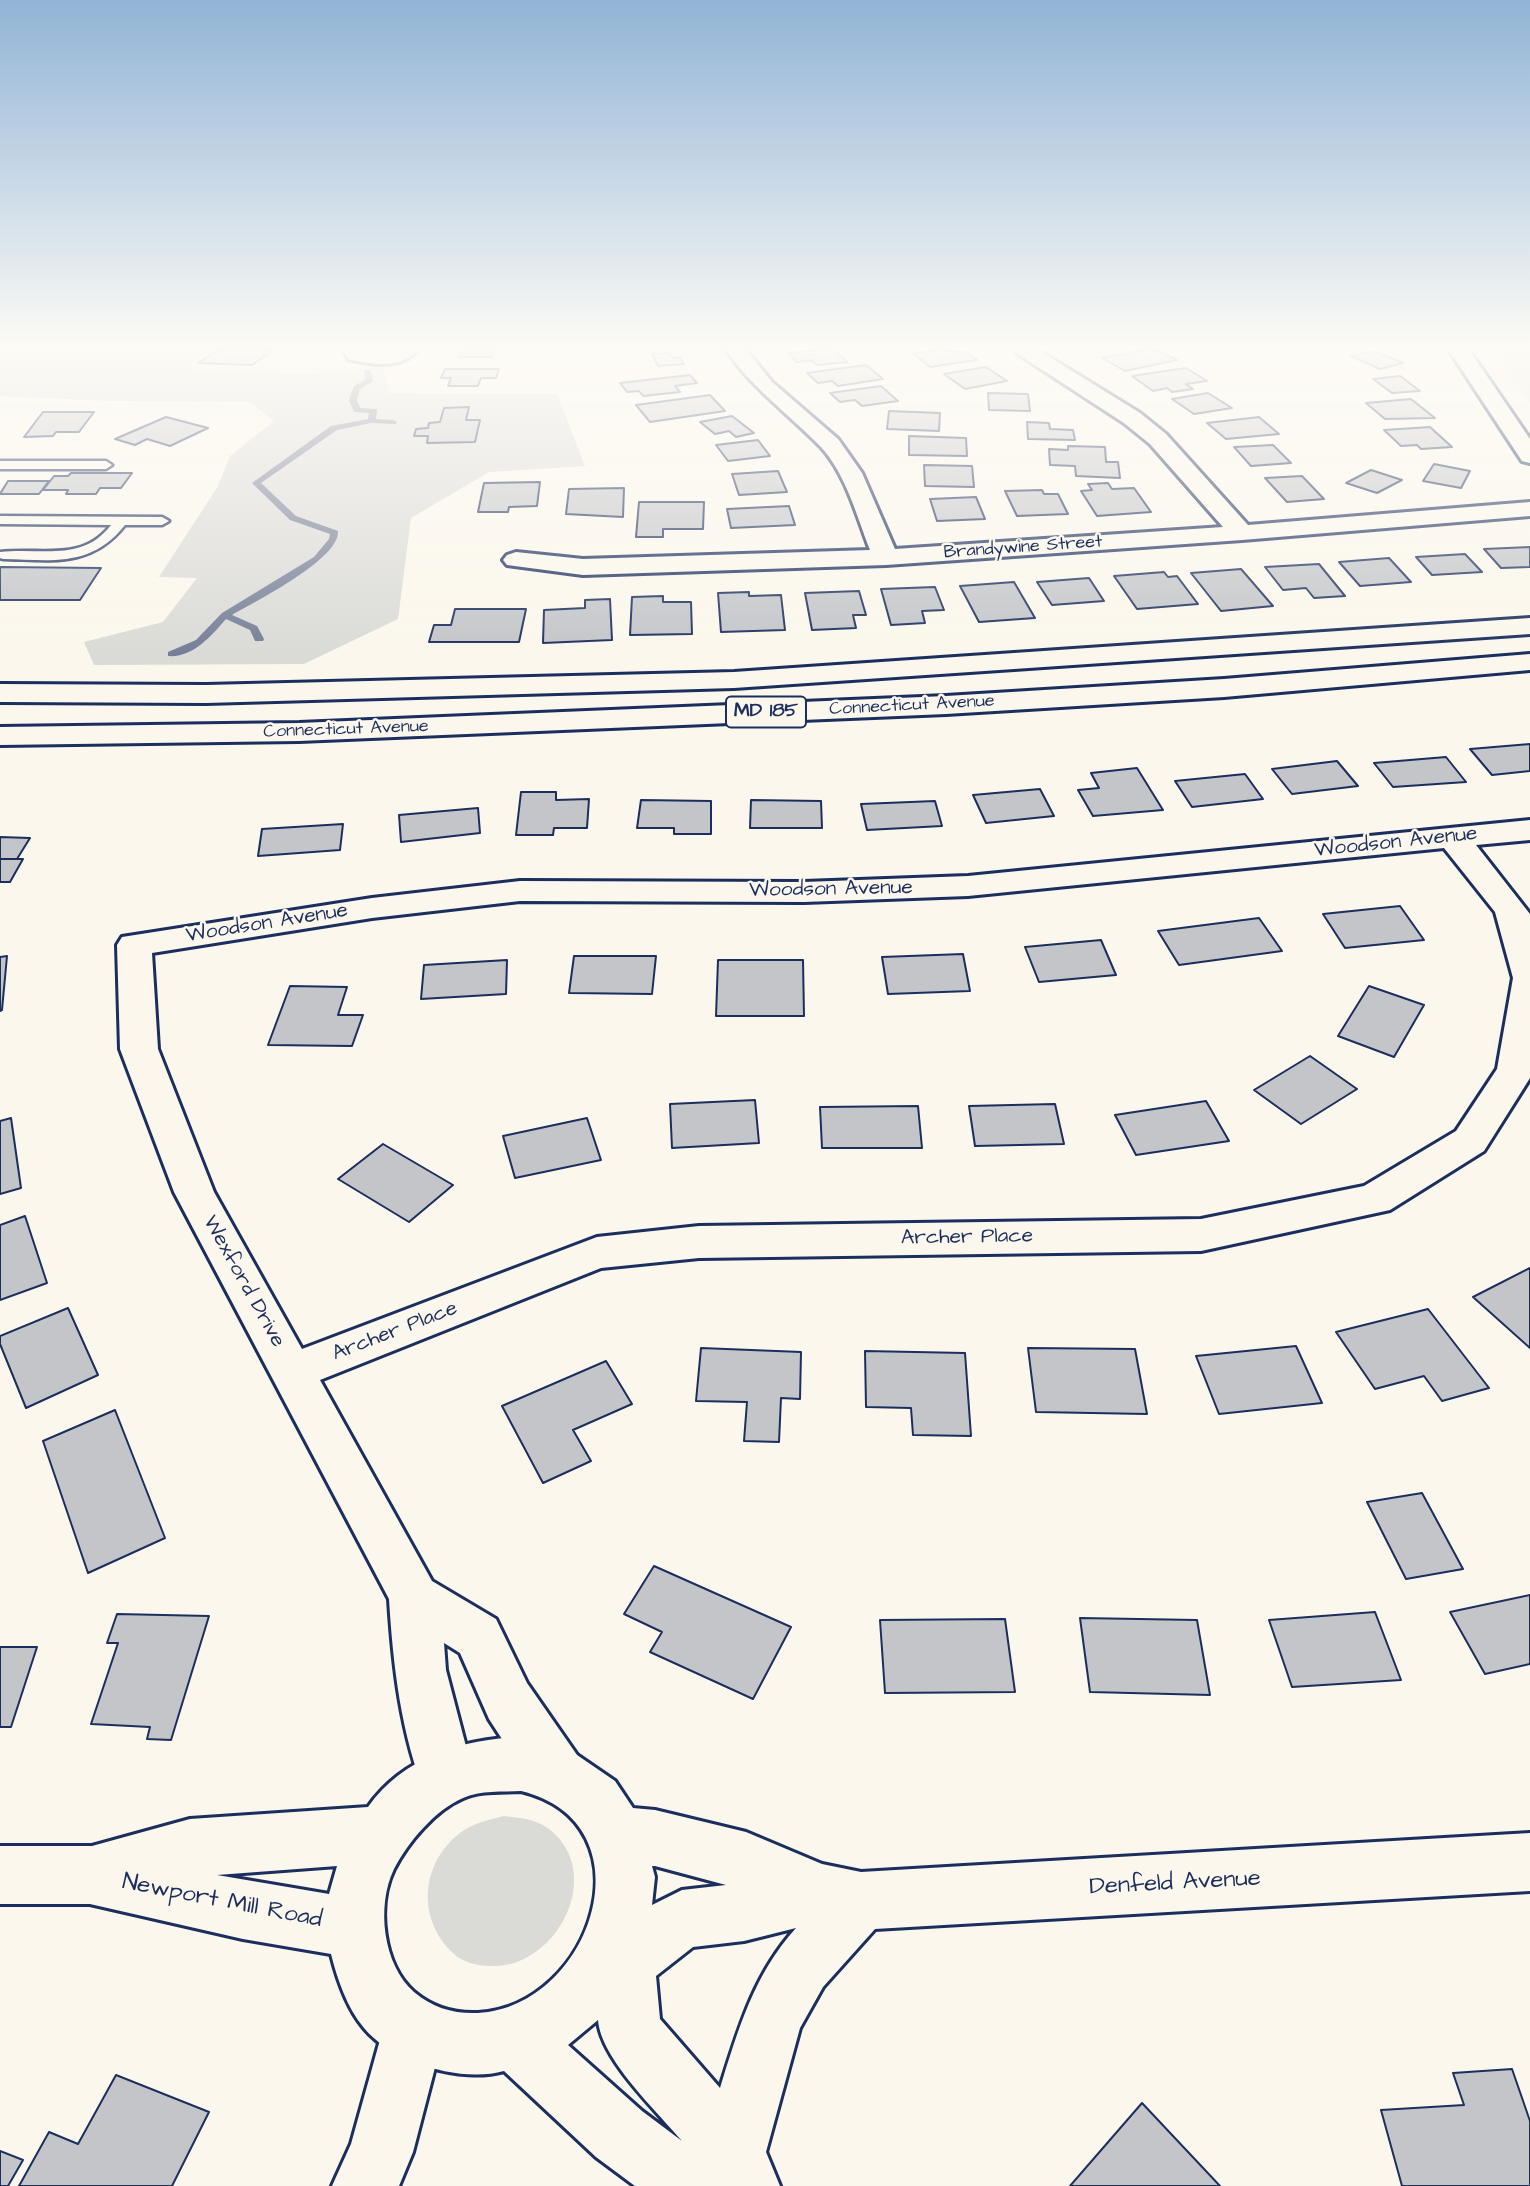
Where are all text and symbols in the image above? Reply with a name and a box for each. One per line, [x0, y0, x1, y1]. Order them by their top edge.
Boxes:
street label: Brandywine Street [943, 532, 1103, 564]
street label: Connecticut Avenue [829, 691, 995, 721]
road number: MD 185 [726, 696, 806, 727]
street label: Connecticut Avenue [263, 716, 429, 744]
street label: Woodson Avenue [1313, 822, 1479, 864]
street label: Woodson Avenue [749, 876, 913, 904]
street label: Woodson Avenue [184, 899, 350, 949]
street label: Wexford Drive [196, 1212, 290, 1352]
street label: Archer Place [901, 1224, 1033, 1252]
street label: Archer Place [329, 1297, 461, 1367]
street label: Denfeld Avenue [1089, 1865, 1261, 1903]
street label: Newport Mill Road [120, 1869, 324, 1935]

